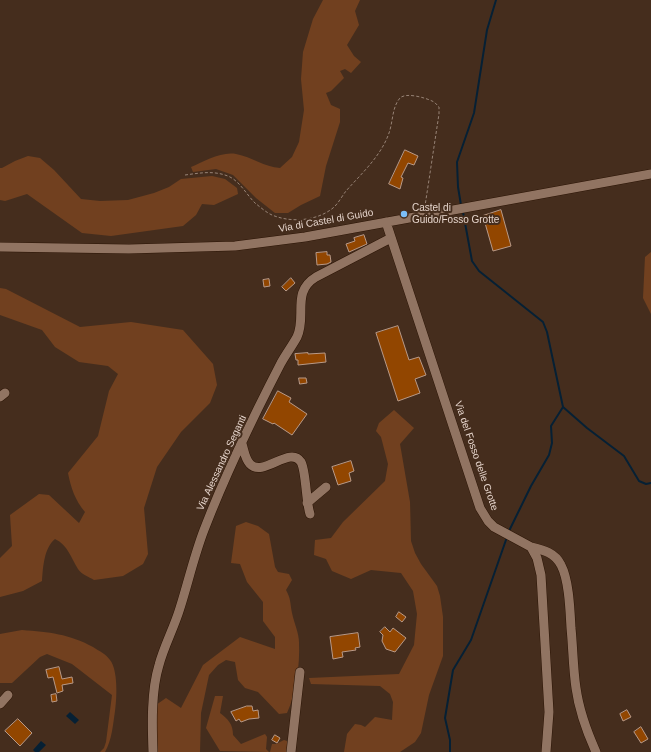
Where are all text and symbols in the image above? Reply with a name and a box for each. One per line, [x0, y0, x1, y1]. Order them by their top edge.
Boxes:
place label: Castel di Guido/Fosso Grotte [412, 202, 499, 226]
street label: Via di Castel di Guido [278, 207, 374, 235]
marker: Castel di Guido/Fosso Grotte [399, 209, 409, 219]
street label: Via del Fosso delle Grotte [452, 400, 500, 512]
street label: Via Alessandro Seganti [195, 413, 249, 513]

